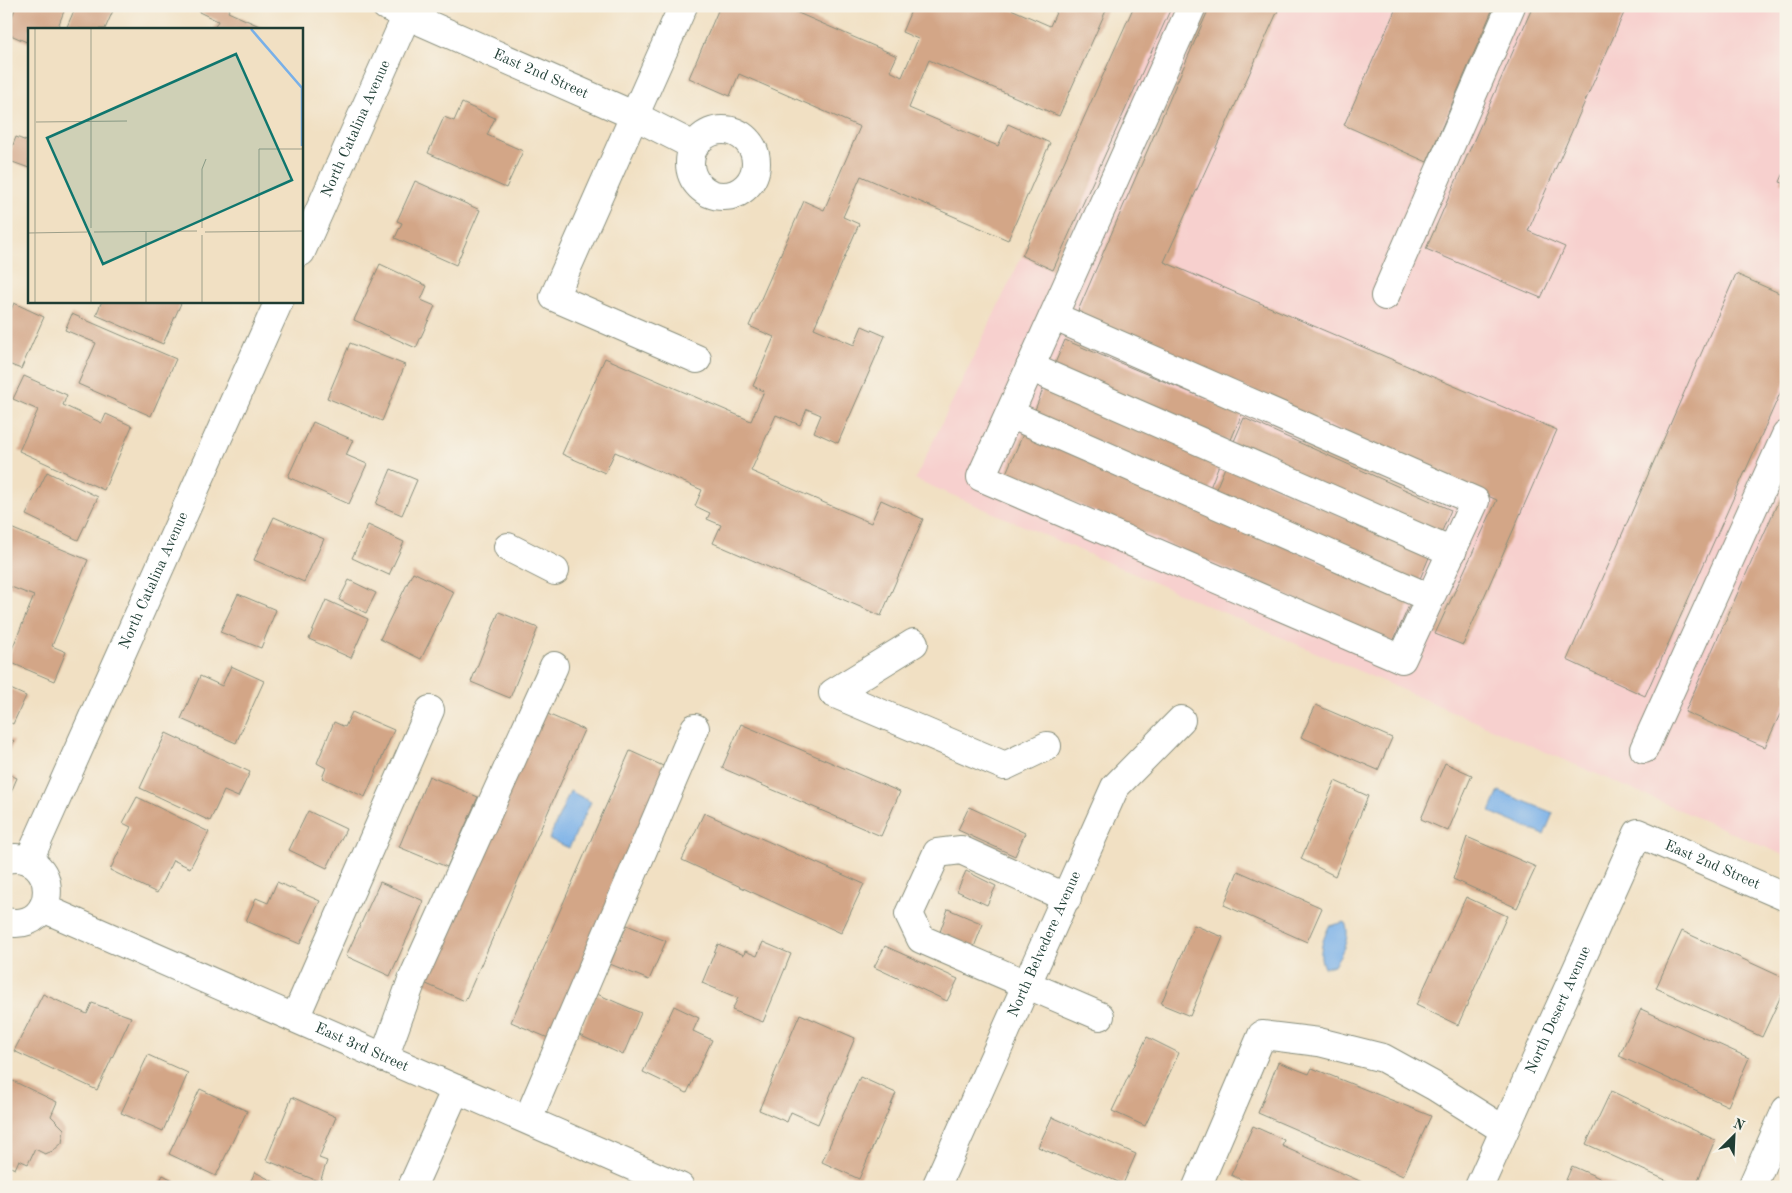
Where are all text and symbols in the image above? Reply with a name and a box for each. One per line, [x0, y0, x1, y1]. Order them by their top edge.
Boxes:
inset map [28, 28, 302, 302]
street label: East 2nd Street [491, 47, 591, 102]
street label: North Catalina Avenue [319, 58, 393, 200]
street label: North Catalina Avenue [117, 510, 191, 652]
street label: East 2nd Street [1662, 838, 1762, 892]
street label: North Belvedere Avenue [1006, 869, 1084, 1019]
street label: North Desert Avenue [1523, 944, 1594, 1076]
street label: East 3rd Street [313, 1021, 411, 1075]
north arrow [1710, 1110, 1760, 1160]
text: N [1731, 1116, 1747, 1134]

